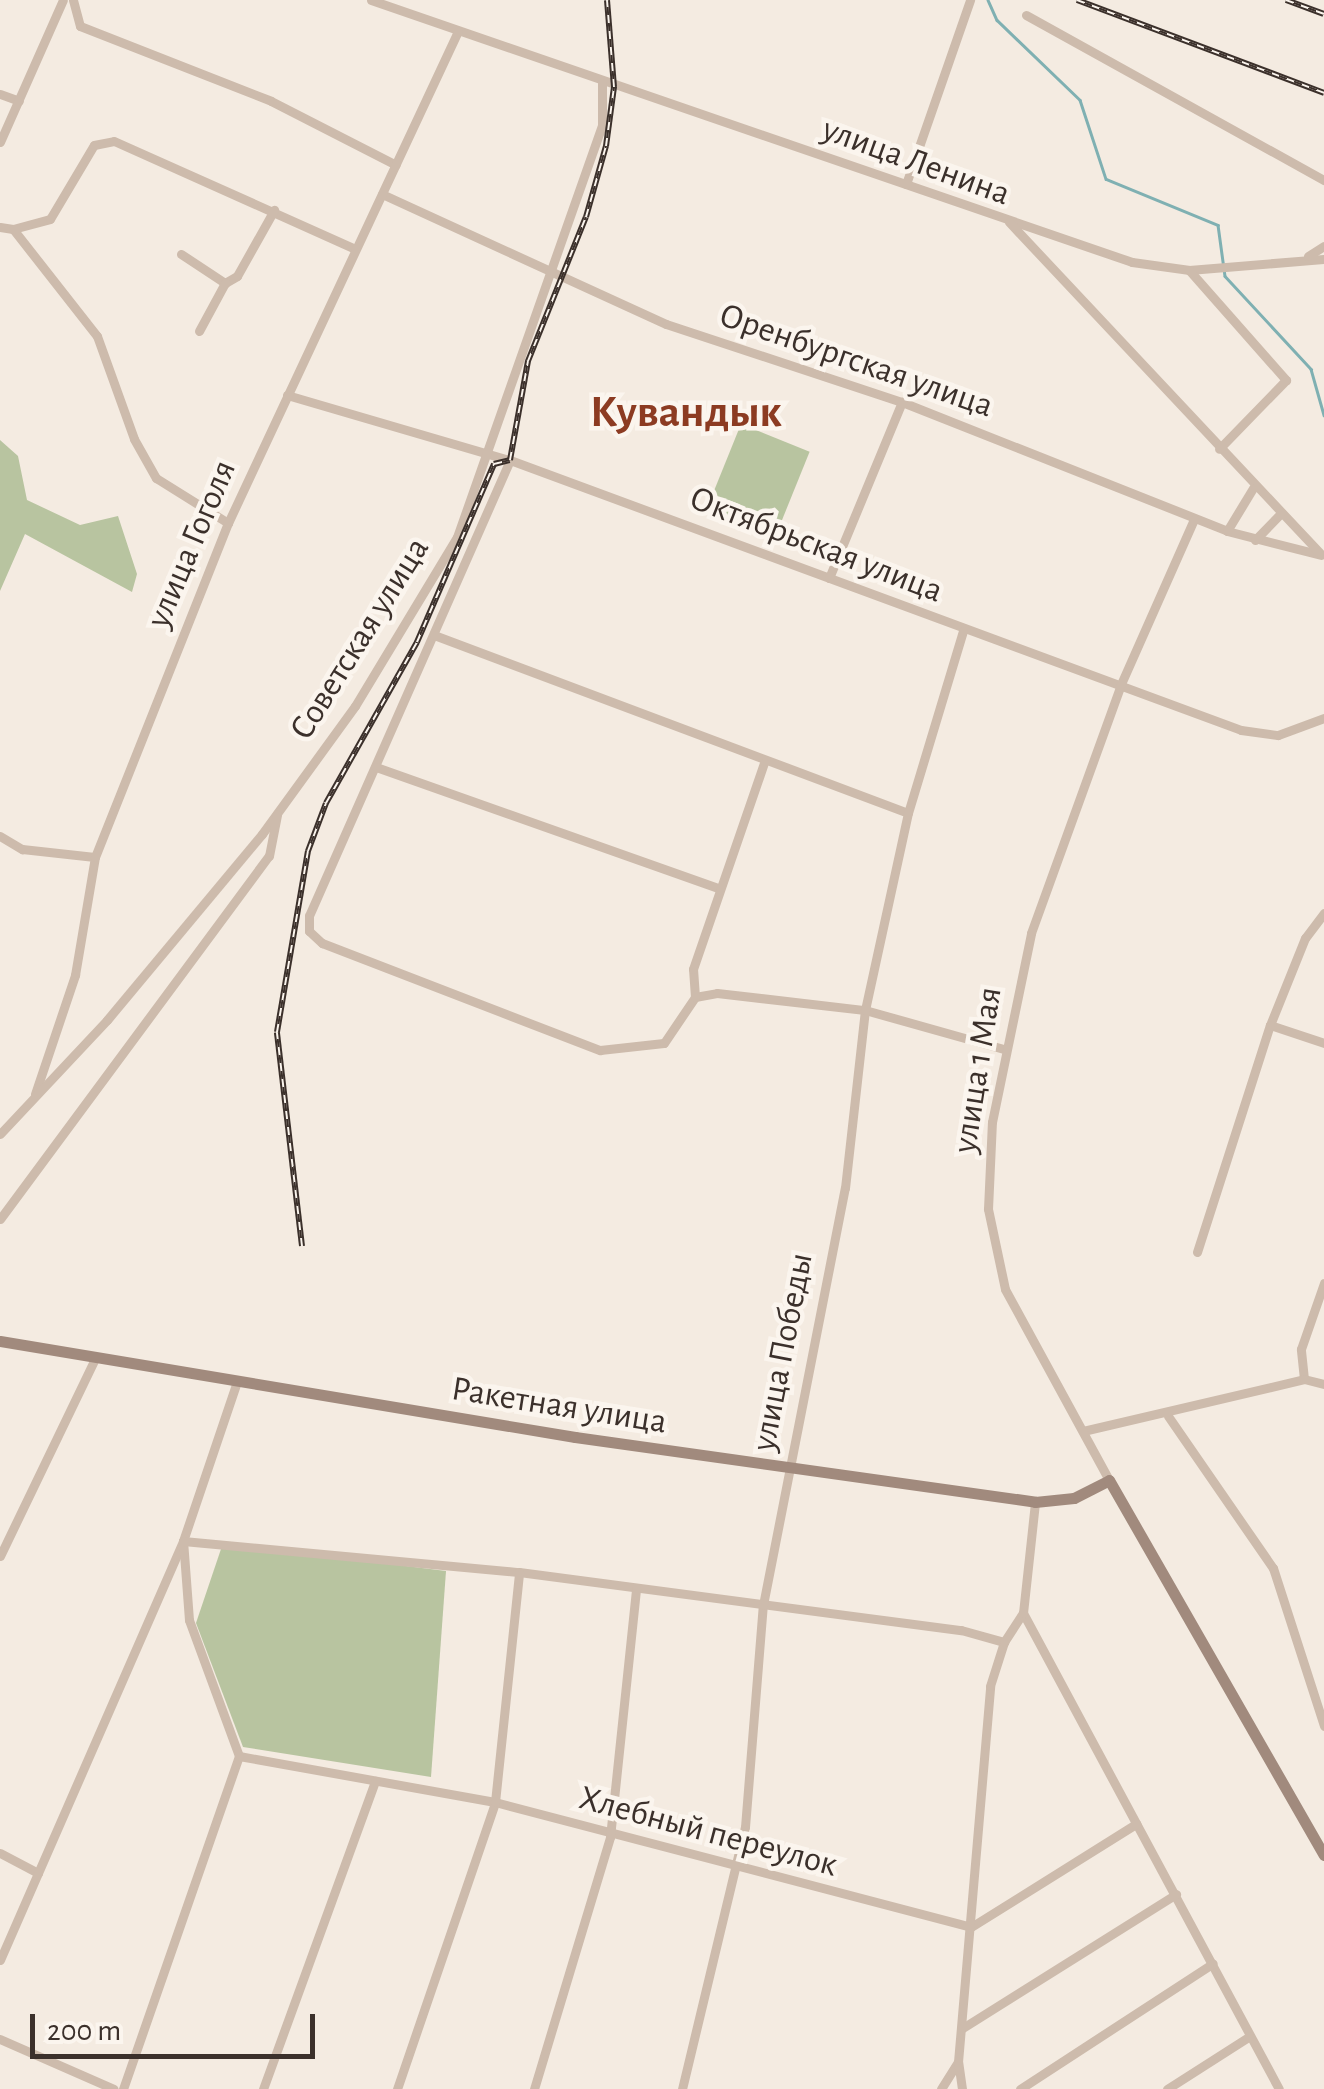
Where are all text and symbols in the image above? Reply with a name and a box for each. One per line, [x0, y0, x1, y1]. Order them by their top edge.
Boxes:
street label: улица Ленина [816, 109, 1016, 215]
street label: Оренбургская улица [714, 294, 998, 428]
district label: Кувандык [590, 386, 782, 440]
street label: улица Гоголя [138, 454, 246, 634]
street label: Октябрьская улица [683, 477, 949, 613]
street label: Советская улица [281, 530, 439, 748]
street label: улица 1 Мая [944, 984, 1012, 1156]
street label: улица Победы [743, 1249, 823, 1455]
street label: Ракетная улица [448, 1368, 670, 1444]
street label: Хлебный переулок [574, 1777, 842, 1887]
scale bar [35, 1994, 320, 2056]
text: 200 m [47, 2016, 121, 2046]

